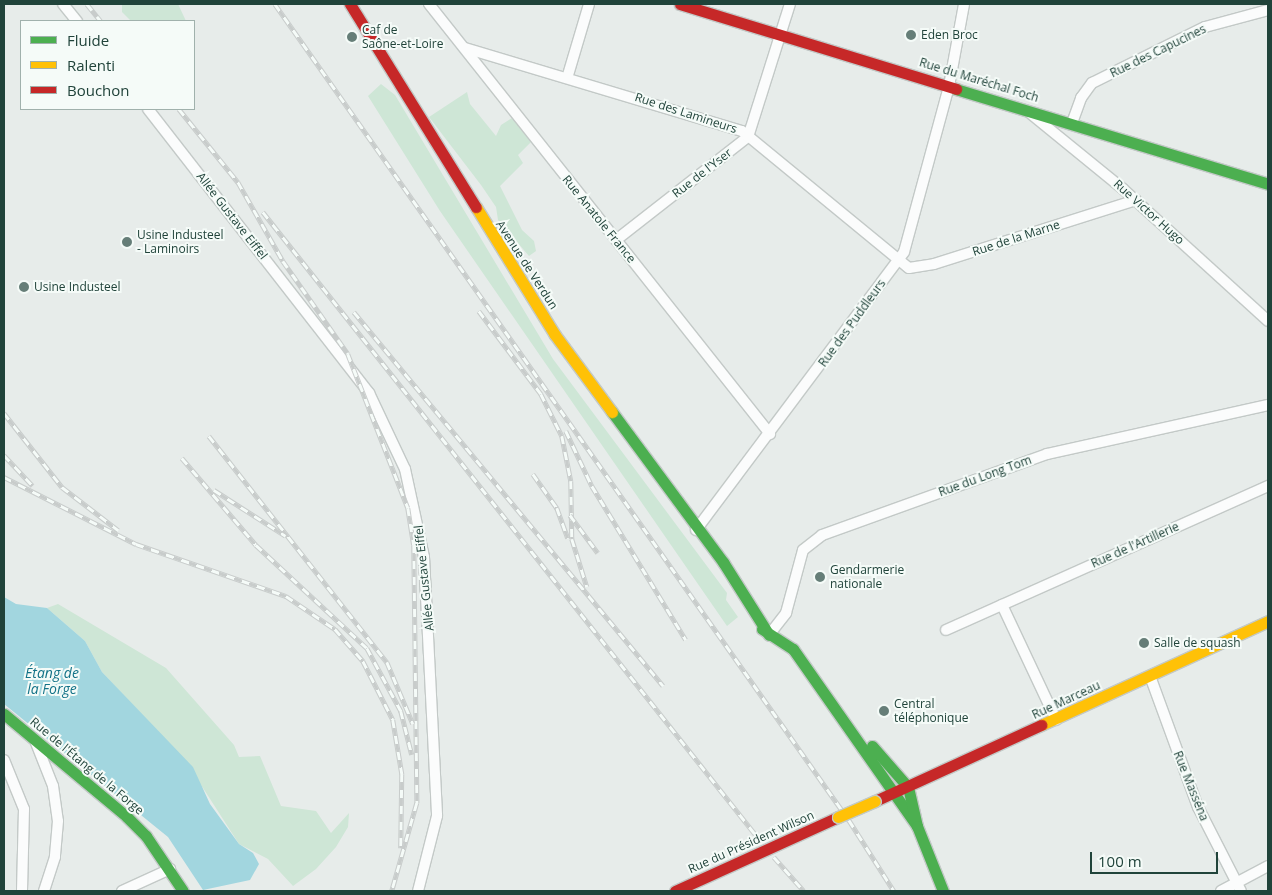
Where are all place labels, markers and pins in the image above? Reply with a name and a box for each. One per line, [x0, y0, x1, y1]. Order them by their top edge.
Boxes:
place label: Caf de Saône-et-Loire [362, 23, 443, 51]
place label: Eden Broc [921, 28, 978, 42]
marker: Eden Broc [905, 29, 917, 41]
marker: Caf de Saône-et-Loire [346, 31, 358, 43]
place label: Usine Industeel - Laminoirs [137, 228, 224, 256]
marker: Usine Industeel - Laminoirs [121, 236, 133, 248]
place label: Usine Industeel [34, 280, 121, 294]
marker: Usine Industeel [18, 281, 30, 293]
place label: Gendarmerie nationale [830, 563, 904, 591]
marker: Gendarmerie nationale [814, 571, 826, 583]
place label: Salle de squash [1154, 636, 1241, 650]
marker: Salle de squash [1138, 637, 1150, 649]
place label: Central téléphonique [894, 697, 969, 725]
marker: Central téléphonique [878, 705, 890, 717]

